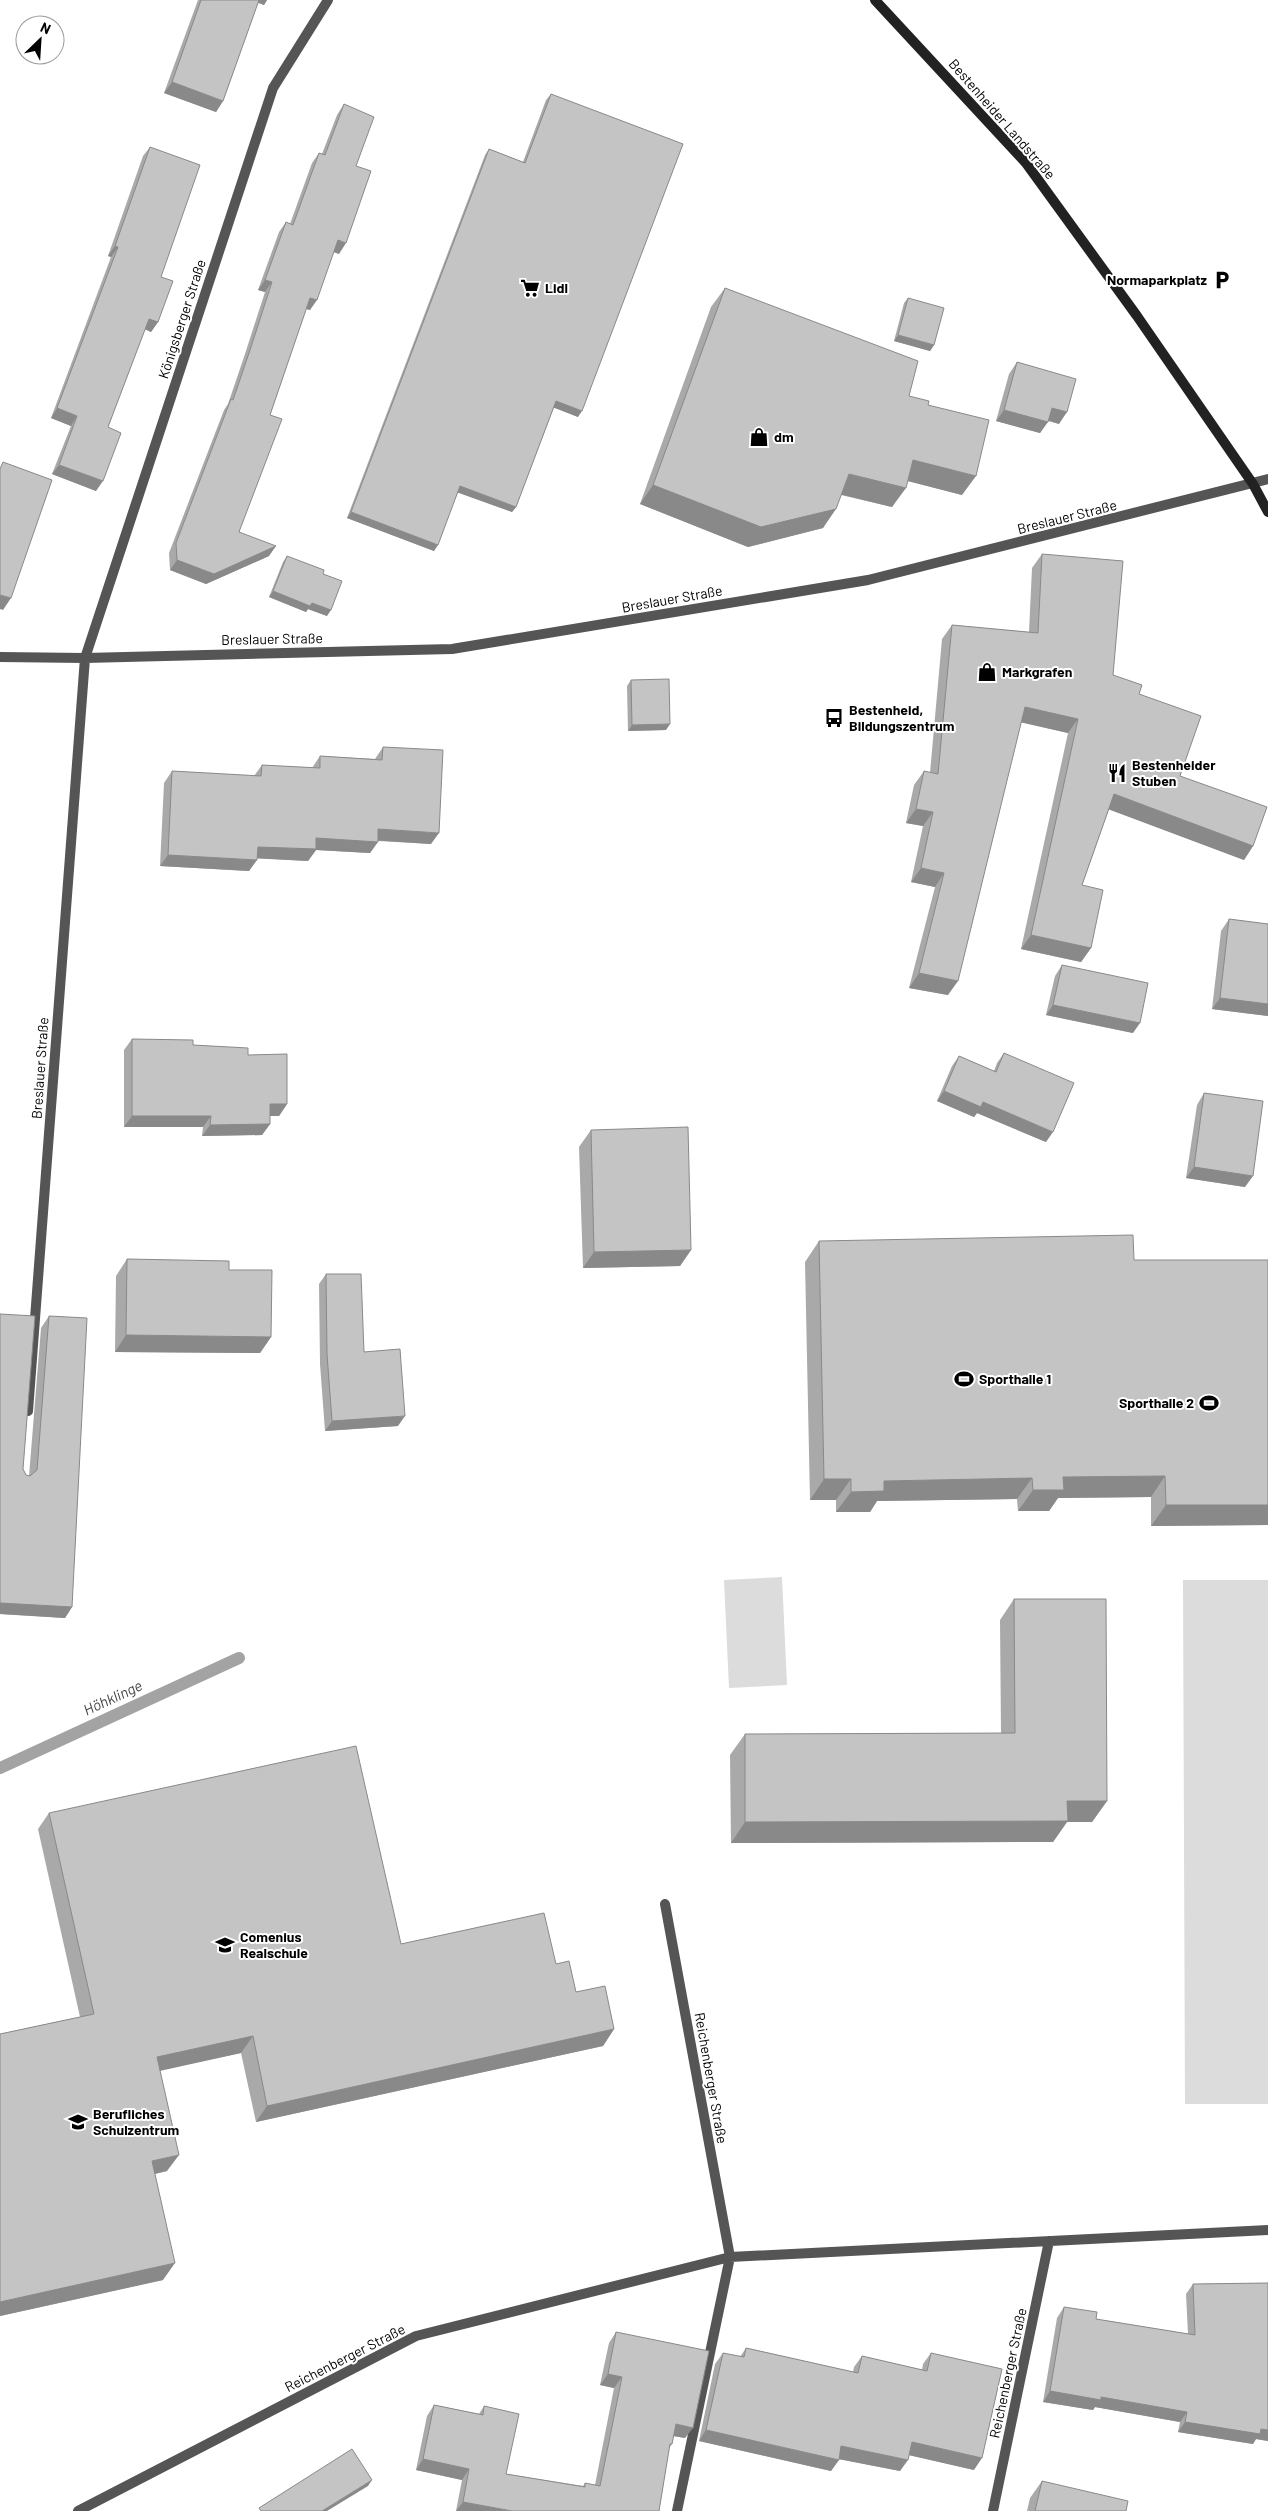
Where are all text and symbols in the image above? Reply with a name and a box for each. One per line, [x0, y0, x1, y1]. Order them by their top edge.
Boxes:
north arrow [15, 15, 65, 65]
text: N [38, 18, 54, 37]
street label: Bestenheider Landstraße [946, 55, 1059, 182]
street label: Königsberger Straße [154, 257, 209, 381]
parking icon: Normaparkplatz [1211, 269, 1233, 291]
place label: Normaparkplatz [1107, 271, 1208, 288]
supermarket icon: Lidl [519, 277, 541, 299]
place label: Lidl [545, 279, 568, 296]
shop icon: dm [748, 426, 770, 448]
place label: dm [774, 428, 794, 445]
street label: Breslauer Straße [1015, 496, 1118, 537]
street label: Breslauer Straße [620, 581, 724, 616]
street label: Breslauer Straße [221, 629, 323, 648]
shop icon: Markgrafen [976, 661, 998, 683]
place label: Markgrafen [1002, 663, 1072, 680]
place label: Bestenheid, Bildungszentrum [849, 701, 955, 734]
bus stop icon: Bestenheid, Bildungszentrum [823, 707, 845, 729]
place label: Bestenheider Stuben [1132, 756, 1216, 789]
restaurant icon: Bestenheider Stuben [1106, 762, 1128, 784]
street label: Breslauer Straße [27, 1017, 52, 1119]
sports icon: Sporthalle 1 [953, 1368, 975, 1390]
place label: Sporthalle 1 [979, 1370, 1051, 1387]
sports icon: Sporthalle 2 [1198, 1392, 1220, 1414]
place label: Sporthalle 2 [1119, 1394, 1194, 1411]
water label: Höhklinge [80, 1676, 145, 1719]
place label: Comenius Realschule [240, 1928, 308, 1961]
school or university icon: Comenius Realschule [214, 1934, 236, 1956]
street label: Reichenberger Straße [692, 2011, 731, 2145]
place label: Berufliches Schulzentrum [93, 2105, 180, 2138]
school or university icon: Berufliches Schulzentrum [67, 2111, 89, 2133]
street label: Reichenberger Straße [985, 2306, 1030, 2440]
street label: Reichenberger Straße [282, 2320, 408, 2395]

